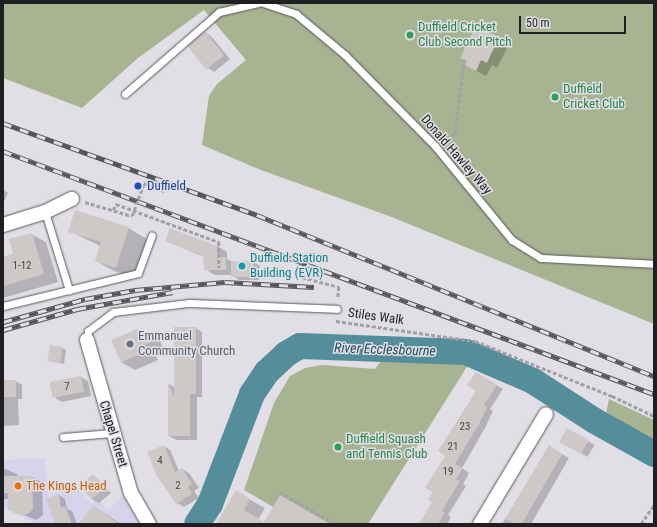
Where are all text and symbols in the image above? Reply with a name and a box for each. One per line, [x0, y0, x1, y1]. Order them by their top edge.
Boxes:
scale bar [521, 8, 628, 34]
text: 50 m [526, 16, 550, 30]
place label: Duffield Cricket Club Second Pitch [418, 20, 511, 51]
marker: Duffield Cricket Club Second Pitch [405, 30, 415, 40]
place label: Duffield Cricket Club [563, 82, 625, 113]
marker: Duffield Cricket Club [550, 92, 560, 102]
street label: Donald Hawley Way [417, 112, 495, 198]
place label: Duffield [147, 178, 186, 194]
marker: Duffield [132, 180, 144, 192]
place label: Duffield Station Building (EVR) [250, 251, 328, 282]
house number: 1-12 [12, 259, 32, 273]
marker: Duffield Station Building (EVR) [237, 261, 247, 271]
street label: Stiles Walk [347, 305, 405, 329]
place label: Emmanuel Community Church [138, 329, 235, 360]
marker: Emmanuel Community Church [125, 339, 135, 349]
water label: River Ecclesbourne [334, 339, 436, 359]
house number: 7 [64, 380, 70, 394]
street label: Chapel Street [95, 399, 131, 469]
house number: 23 [460, 420, 470, 434]
place label: Duffield Squash and Tennis Club [346, 432, 428, 463]
house number: 21 [448, 440, 458, 454]
marker: Duffield Squash and Tennis Club [333, 442, 343, 452]
house number: 4 [157, 454, 163, 468]
house number: 19 [443, 465, 453, 479]
place label: The Kings Head [26, 478, 107, 494]
house number: 2 [175, 479, 181, 493]
marker: The Kings Head [13, 481, 23, 491]

